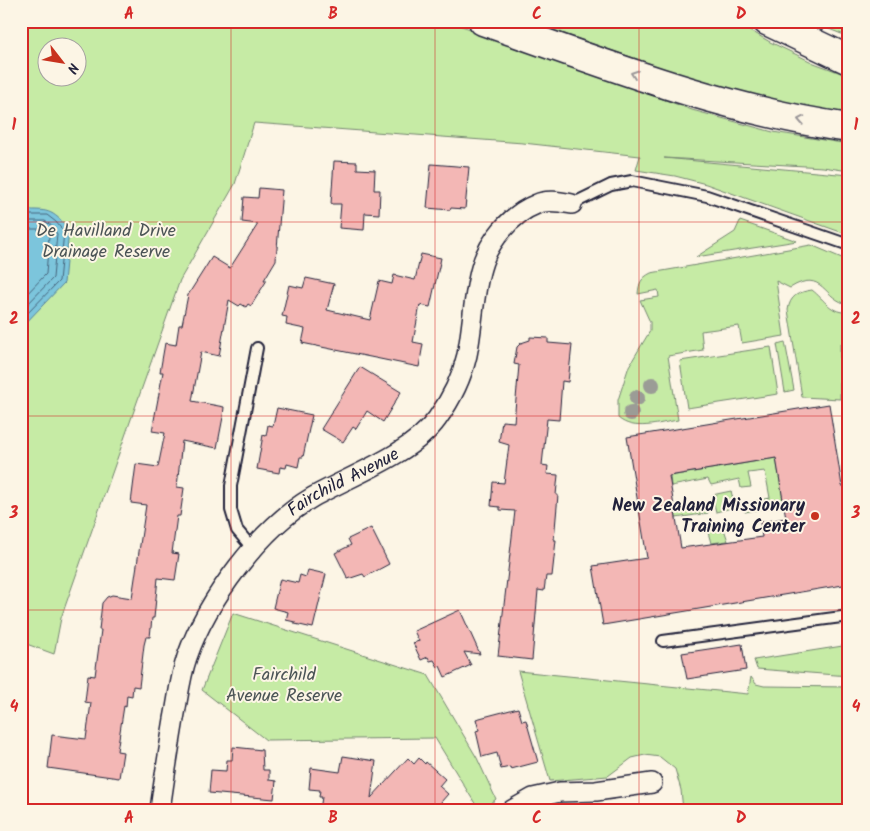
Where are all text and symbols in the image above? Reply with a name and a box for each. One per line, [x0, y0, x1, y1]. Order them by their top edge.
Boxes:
text: A [124, 2, 134, 27]
text: B [328, 2, 338, 27]
text: C [532, 2, 542, 27]
text: D [736, 2, 747, 27]
north arrow [38, 38, 88, 88]
text: N [60, 59, 84, 78]
one-way arrow [631, 70, 639, 80]
text: 1 [12, 113, 17, 138]
text: 1 [854, 113, 859, 138]
one-way arrow [796, 115, 805, 126]
park label: De Havilland Drive Drainage Reserve [36, 217, 176, 267]
text: 2 [9, 307, 19, 332]
text: 2 [851, 307, 861, 332]
street label: Fairchild Avenue [281, 440, 405, 525]
place label: New Zealand Missionary Training Center [612, 492, 806, 542]
text: 3 [9, 501, 19, 526]
text: 3 [851, 501, 861, 526]
marker: New Zealand Missionary Training Center [809, 510, 821, 522]
park label: Fairchild Avenue Reserve [226, 661, 342, 711]
text: 4 [10, 695, 19, 720]
text: 4 [852, 695, 861, 720]
text: A [124, 806, 134, 831]
text: B [328, 806, 338, 831]
text: C [532, 806, 542, 831]
text: D [736, 806, 747, 831]

